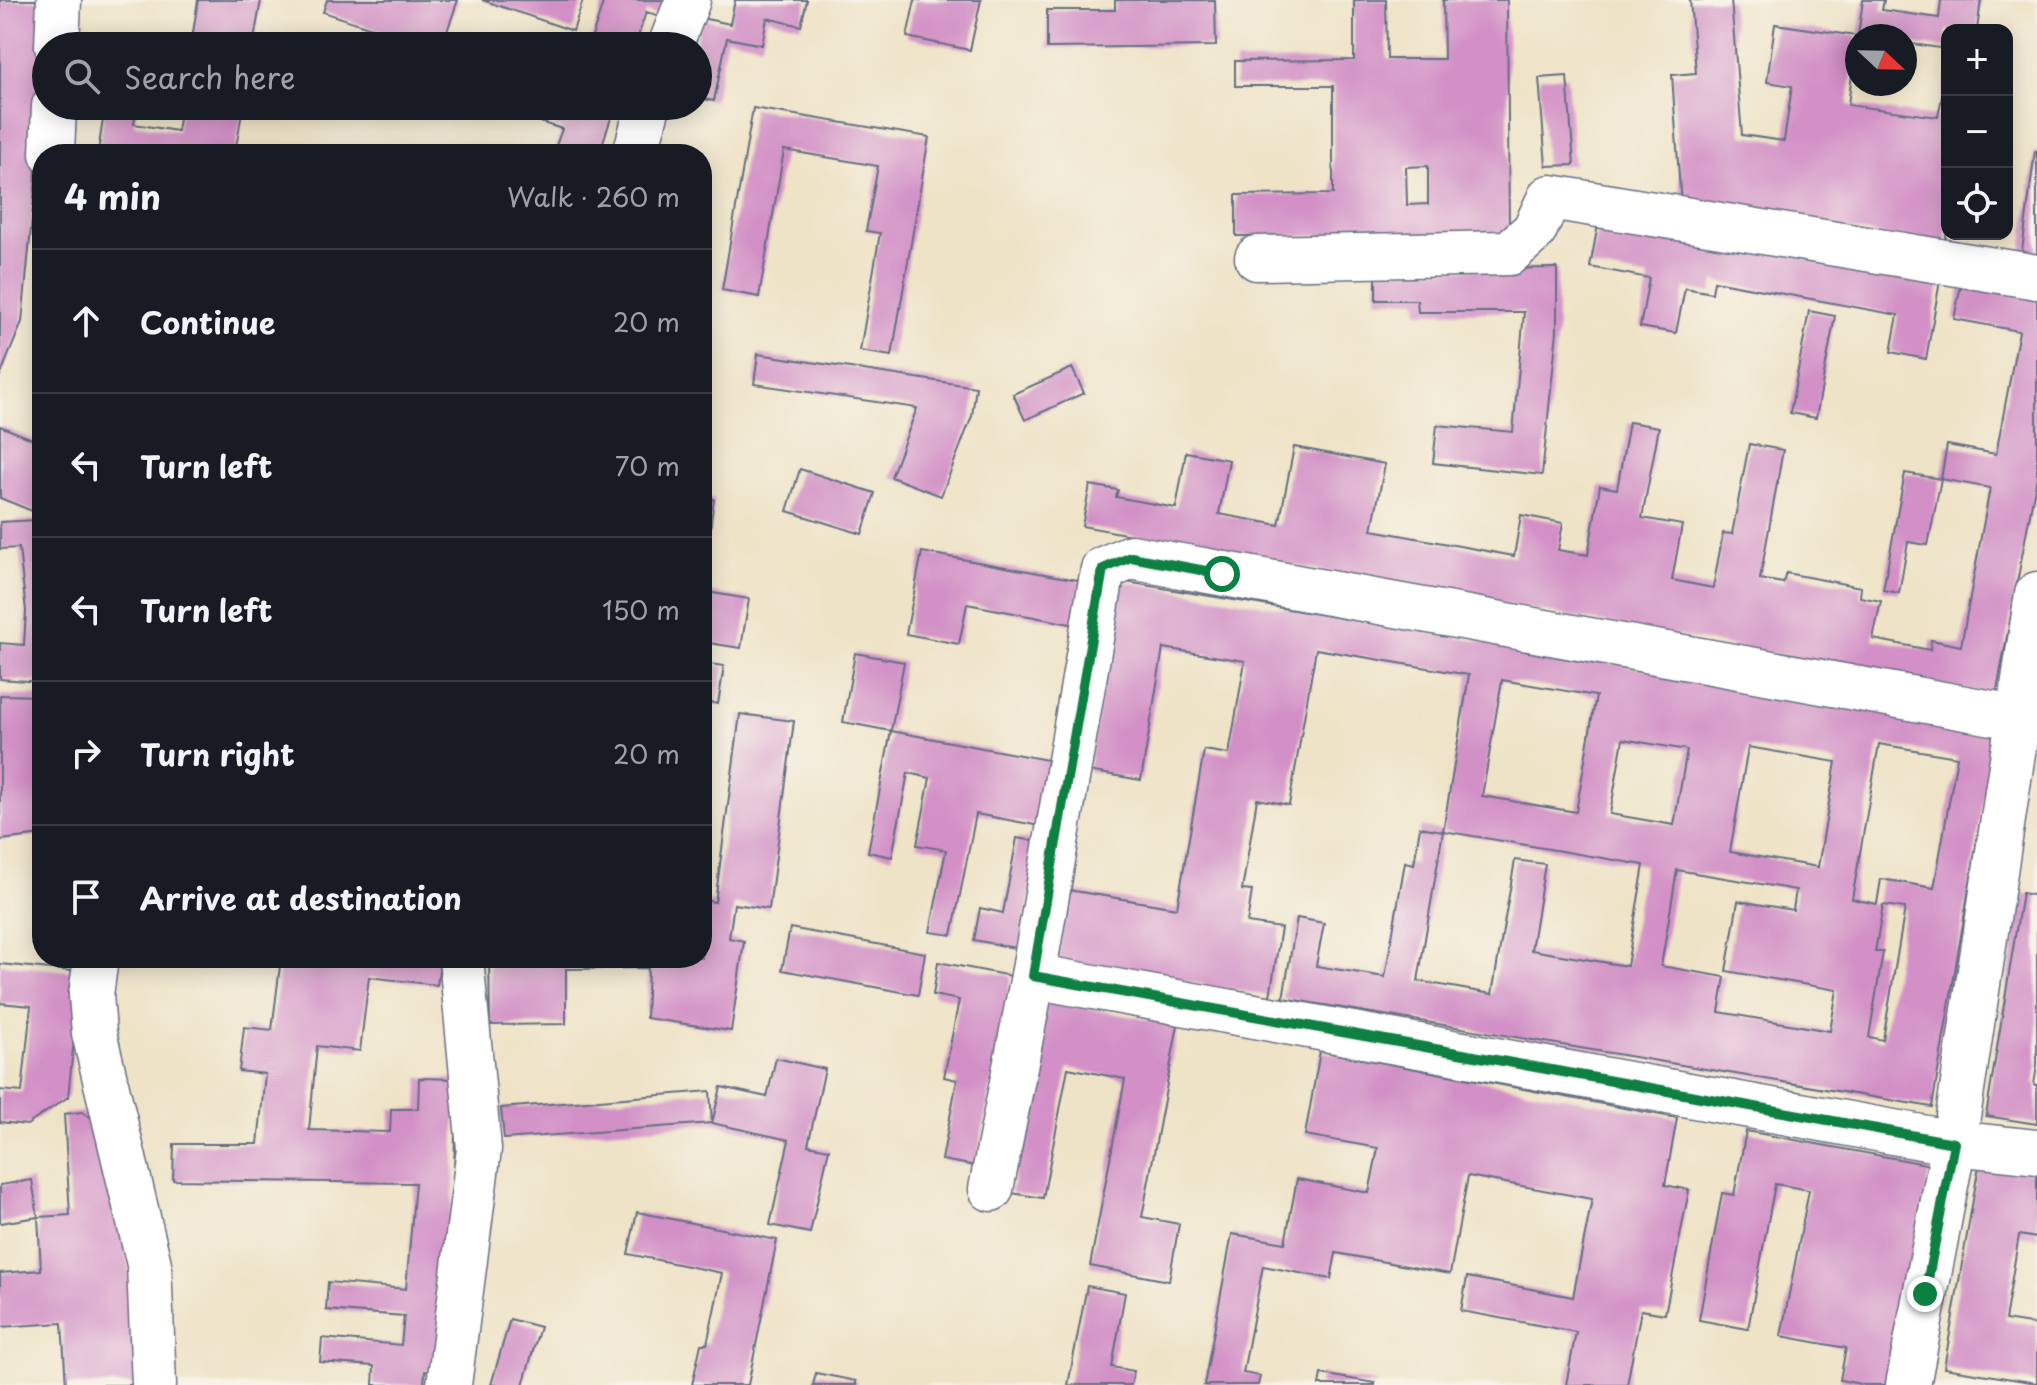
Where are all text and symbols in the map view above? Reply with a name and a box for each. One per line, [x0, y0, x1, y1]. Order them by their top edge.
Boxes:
north arrow [1845, 24, 1917, 96]
map controls [1941, 24, 2013, 240]
button: + [1941, 24, 2013, 96]
search box [32, 32, 712, 120]
icon: search [60, 54, 104, 98]
text: Search here [124, 54, 296, 99]
button: − [1941, 96, 2013, 168]
button: locate [1941, 168, 2013, 240]
text: 4 min [64, 170, 161, 222]
text: Walk · 260 m [507, 177, 680, 216]
icon: ahead [64, 299, 108, 343]
text: Continue [140, 299, 275, 344]
text: 20 m [613, 302, 680, 341]
icon: left [64, 443, 108, 487]
text: Turn left [140, 443, 272, 488]
text: 70 m [615, 446, 680, 485]
route start [1204, 556, 1240, 592]
icon: left [64, 587, 108, 631]
text: Turn left [140, 587, 272, 632]
text: 150 m [602, 590, 680, 629]
icon: right [64, 731, 108, 775]
text: Turn right [140, 731, 295, 776]
text: 20 m [613, 734, 680, 773]
icon: arrive [64, 875, 108, 919]
text: Arrive at destination [140, 875, 462, 920]
route end [1907, 1276, 1943, 1312]

